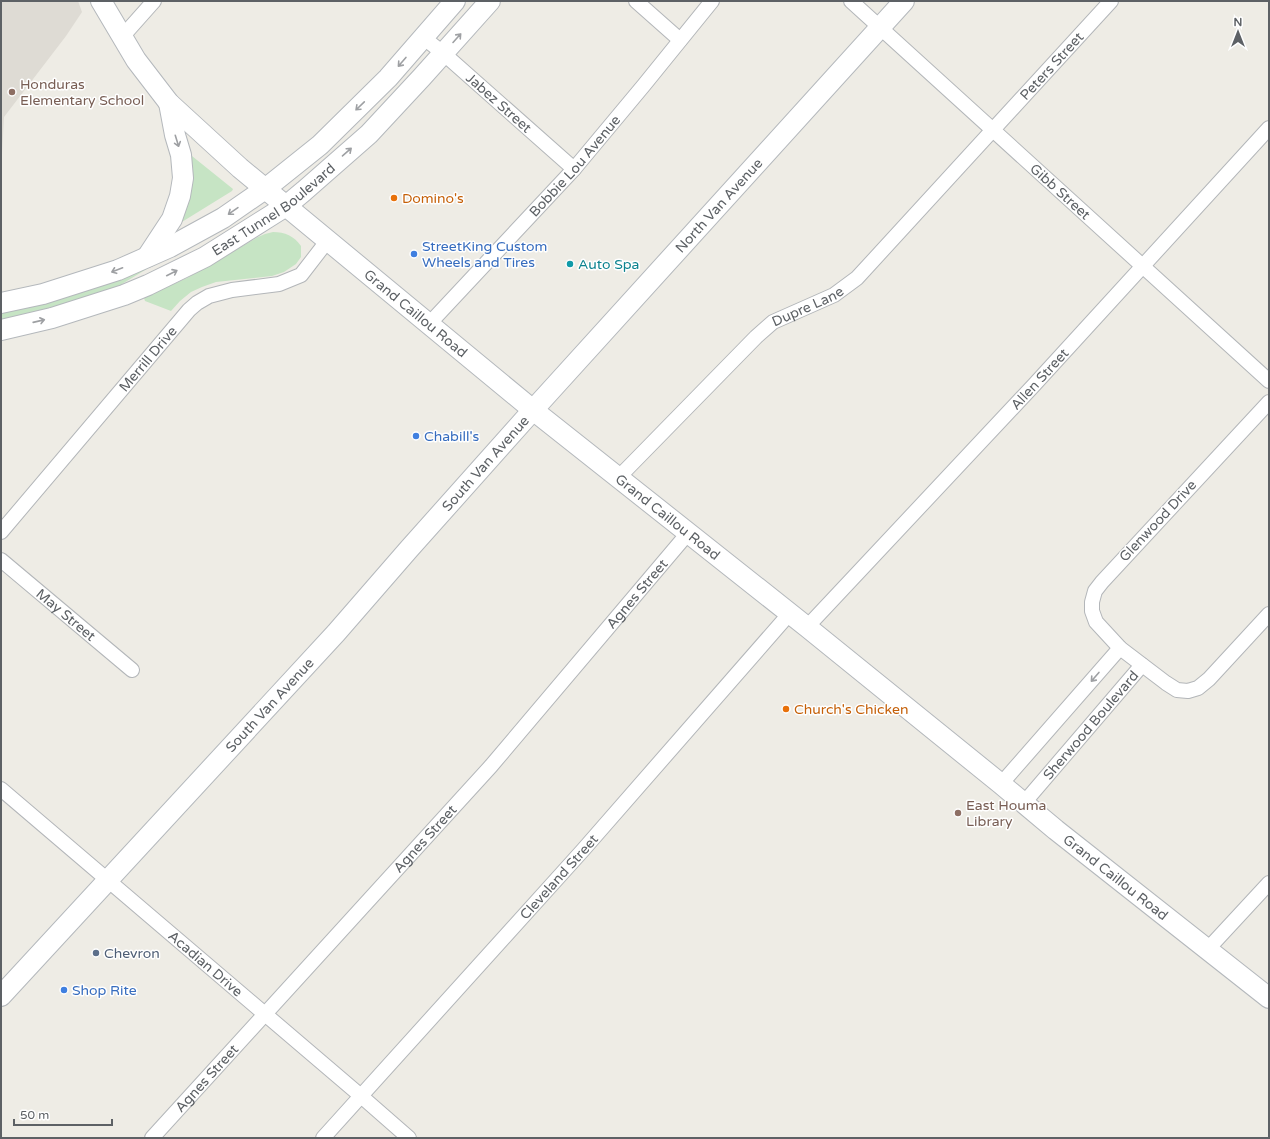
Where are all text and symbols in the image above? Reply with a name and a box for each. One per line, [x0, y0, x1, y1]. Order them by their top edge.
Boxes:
north arrow [1218, 12, 1258, 52]
text: N [1234, 16, 1242, 29]
street label: Peters Street [1016, 28, 1087, 103]
one-way arrow [452, 33, 461, 44]
one-way arrow [398, 57, 407, 68]
street label: Jabez Street [463, 69, 536, 137]
place label: Honduras Elementary School [20, 76, 144, 109]
marker: Honduras Elementary School [7, 87, 17, 97]
one-way arrow [355, 101, 365, 111]
street label: Bobbie Lou Avenue [525, 112, 624, 220]
one-way arrow [174, 135, 181, 148]
one-way arrow [342, 148, 353, 157]
street label: North Van Avenue [672, 154, 766, 256]
street label: East Tunnel Boulevard [209, 159, 338, 259]
street label: Gibb Street [1027, 160, 1095, 223]
place label: Domino's [402, 190, 464, 207]
marker: Domino's [389, 193, 399, 203]
one-way arrow [228, 207, 239, 215]
place label: StreetKing Custom Wheels and Tires [422, 238, 547, 271]
marker: StreetKing Custom Wheels and Tires [409, 249, 419, 259]
place label: Auto Spa [578, 256, 639, 273]
marker: Auto Spa [565, 259, 575, 269]
street label: Grand Caillou Road [361, 266, 471, 361]
one-way arrow [112, 267, 124, 275]
one-way arrow [166, 269, 178, 276]
street label: Dupre Lane [769, 282, 847, 330]
one-way arrow [32, 317, 45, 325]
street label: Merrill Drive [115, 322, 180, 395]
street label: Allen Street [1007, 344, 1072, 413]
street label: South Van Avenue [438, 412, 533, 515]
place label: Chabill's [424, 428, 480, 445]
marker: Chabill's [411, 431, 421, 441]
street label: Grand Caillou Road [612, 470, 724, 563]
street label: Glenwood Drive [1116, 477, 1200, 565]
street label: Agnes Street [603, 555, 671, 632]
street label: May Street [33, 585, 100, 645]
street label: South Van Avenue [222, 654, 317, 756]
street label: Sherwood Boulevard [1039, 667, 1142, 783]
one-way arrow [1090, 672, 1099, 683]
place label: Church's Chicken [794, 701, 909, 718]
marker: Church's Chicken [781, 704, 791, 714]
place label: East Houma Library [966, 797, 1047, 830]
street label: Agnes Street [390, 801, 460, 876]
marker: East Houma Library [953, 808, 963, 818]
street label: Cleveland Street [516, 830, 602, 923]
street label: Grand Caillou Road [1060, 831, 1172, 924]
street label: Acadian Drive [165, 927, 246, 1000]
place label: Chevron [104, 945, 160, 962]
marker: Chevron [91, 948, 101, 958]
place label: Shop Rite [72, 982, 137, 999]
marker: Shop Rite [59, 985, 69, 995]
street label: Agnes Street [171, 1040, 242, 1116]
scale bar [14, 1101, 112, 1127]
text: 50 m [20, 1108, 49, 1122]

